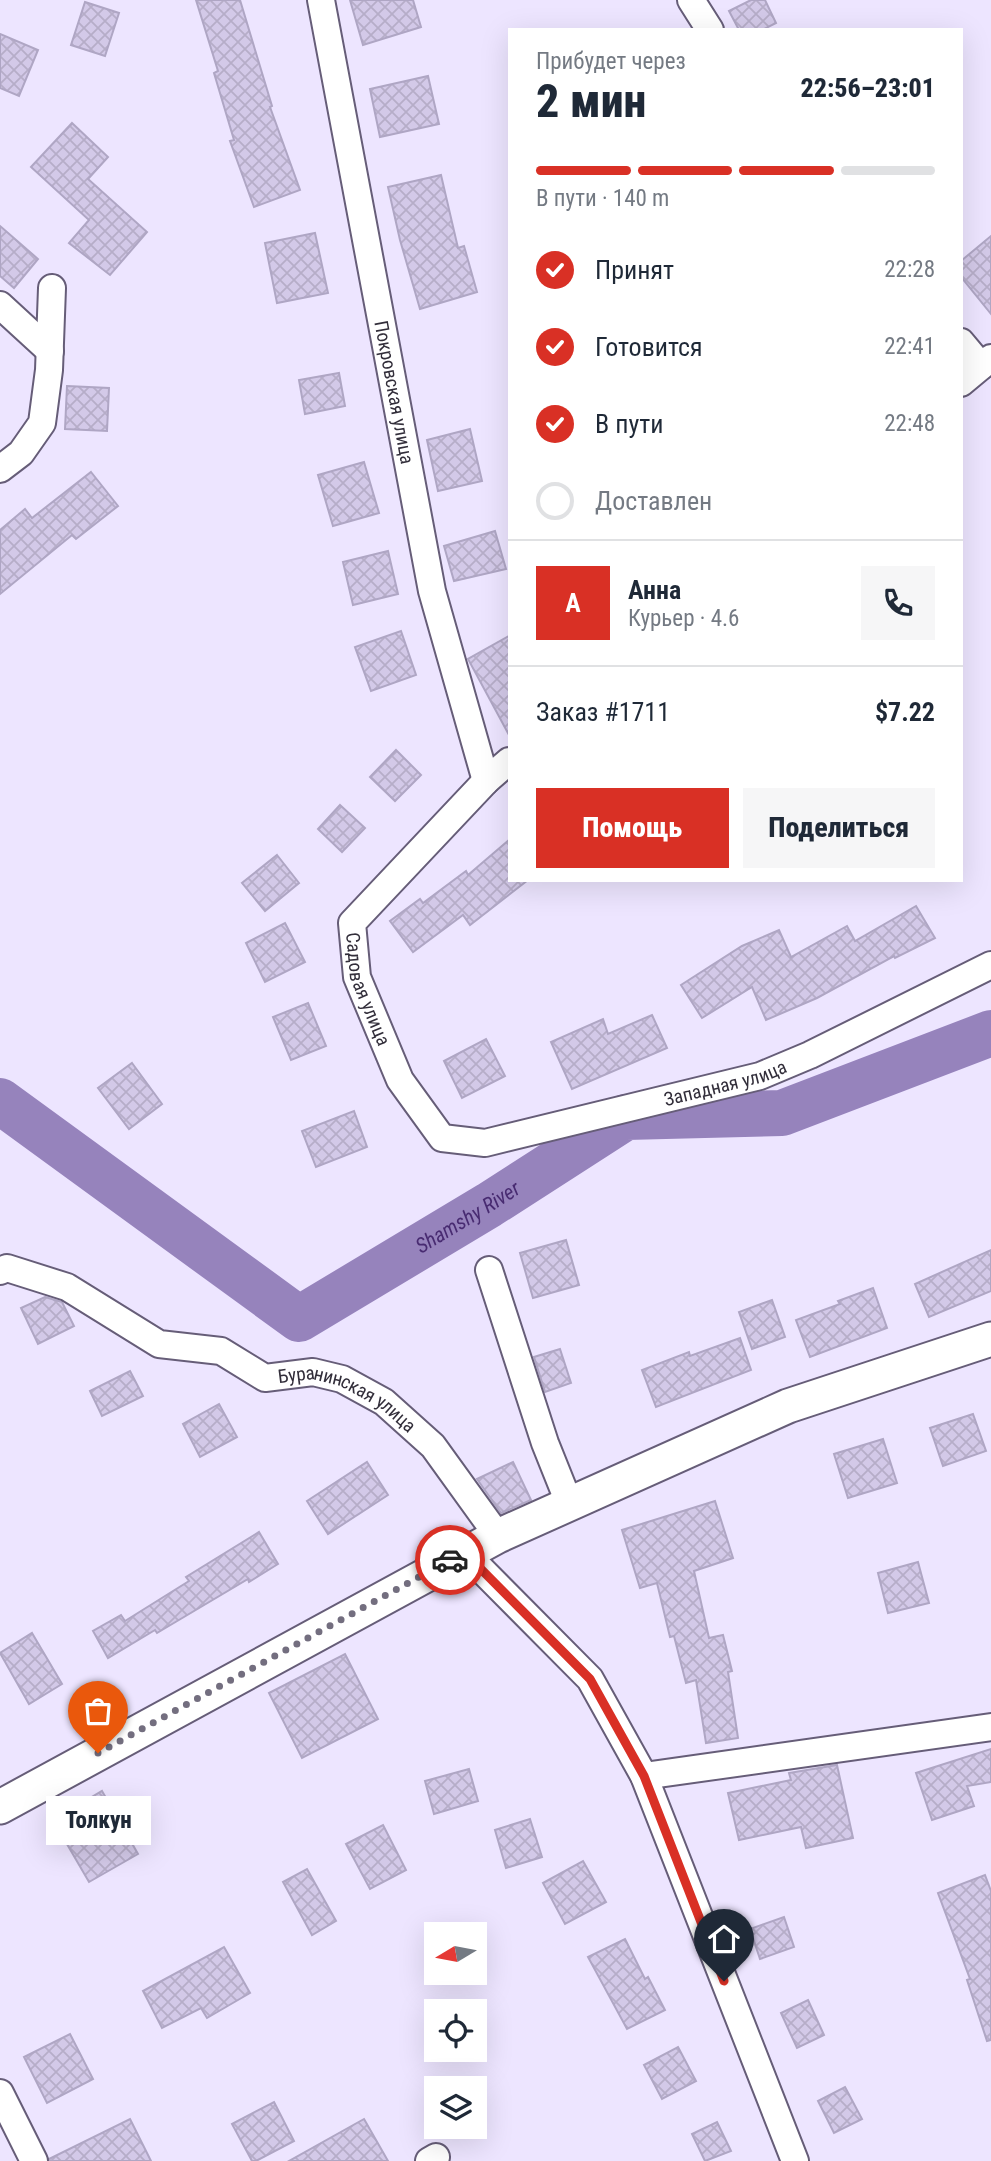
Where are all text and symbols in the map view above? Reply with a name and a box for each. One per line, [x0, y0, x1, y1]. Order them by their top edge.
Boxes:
text: Прибудет через [536, 48, 686, 75]
text: 22:56–23:01 [801, 73, 935, 103]
text: 2 мин [536, 74, 646, 128]
text: В пути · 140 m [536, 185, 669, 212]
icon: check [536, 251, 574, 289]
text: Принят [595, 255, 674, 285]
text: 22:28 [884, 256, 935, 283]
street label: Покровская улица [370, 318, 419, 466]
icon: check [536, 328, 574, 366]
text: Готовится [595, 332, 703, 362]
text: 22:41 [884, 333, 935, 360]
icon: check [536, 405, 574, 443]
text: В пути [595, 409, 664, 439]
text: 22:48 [884, 410, 935, 437]
text: Доставлен [595, 486, 712, 516]
button: phone [861, 566, 935, 640]
text: Анна [628, 575, 681, 605]
text: А [565, 588, 581, 618]
text: Курьер · 4.6 [628, 605, 739, 632]
text: Заказ #1711 [536, 697, 670, 727]
text: $7.22 [875, 697, 935, 727]
button: Помощь [536, 788, 729, 868]
button: Поделиться [743, 788, 935, 868]
street label: Садовая улица [341, 931, 396, 1049]
street label: Западная улица [661, 1055, 790, 1111]
water label: Shamshy River [411, 1176, 525, 1258]
street label: Буранинская улица [276, 1360, 421, 1437]
courier [415, 1525, 485, 1595]
icon: car [431, 1541, 469, 1579]
pin [68, 1681, 128, 1753]
icon: bag [79, 1692, 117, 1730]
callout: Толкун [46, 1795, 150, 1844]
text: Толкун [65, 1807, 132, 1834]
pin [694, 1909, 754, 1981]
icon: home [705, 1920, 743, 1958]
north arrow [424, 1922, 486, 1984]
map controls [424, 1922, 487, 2139]
button: locate [424, 1999, 487, 2062]
button: layers [424, 2076, 487, 2139]

